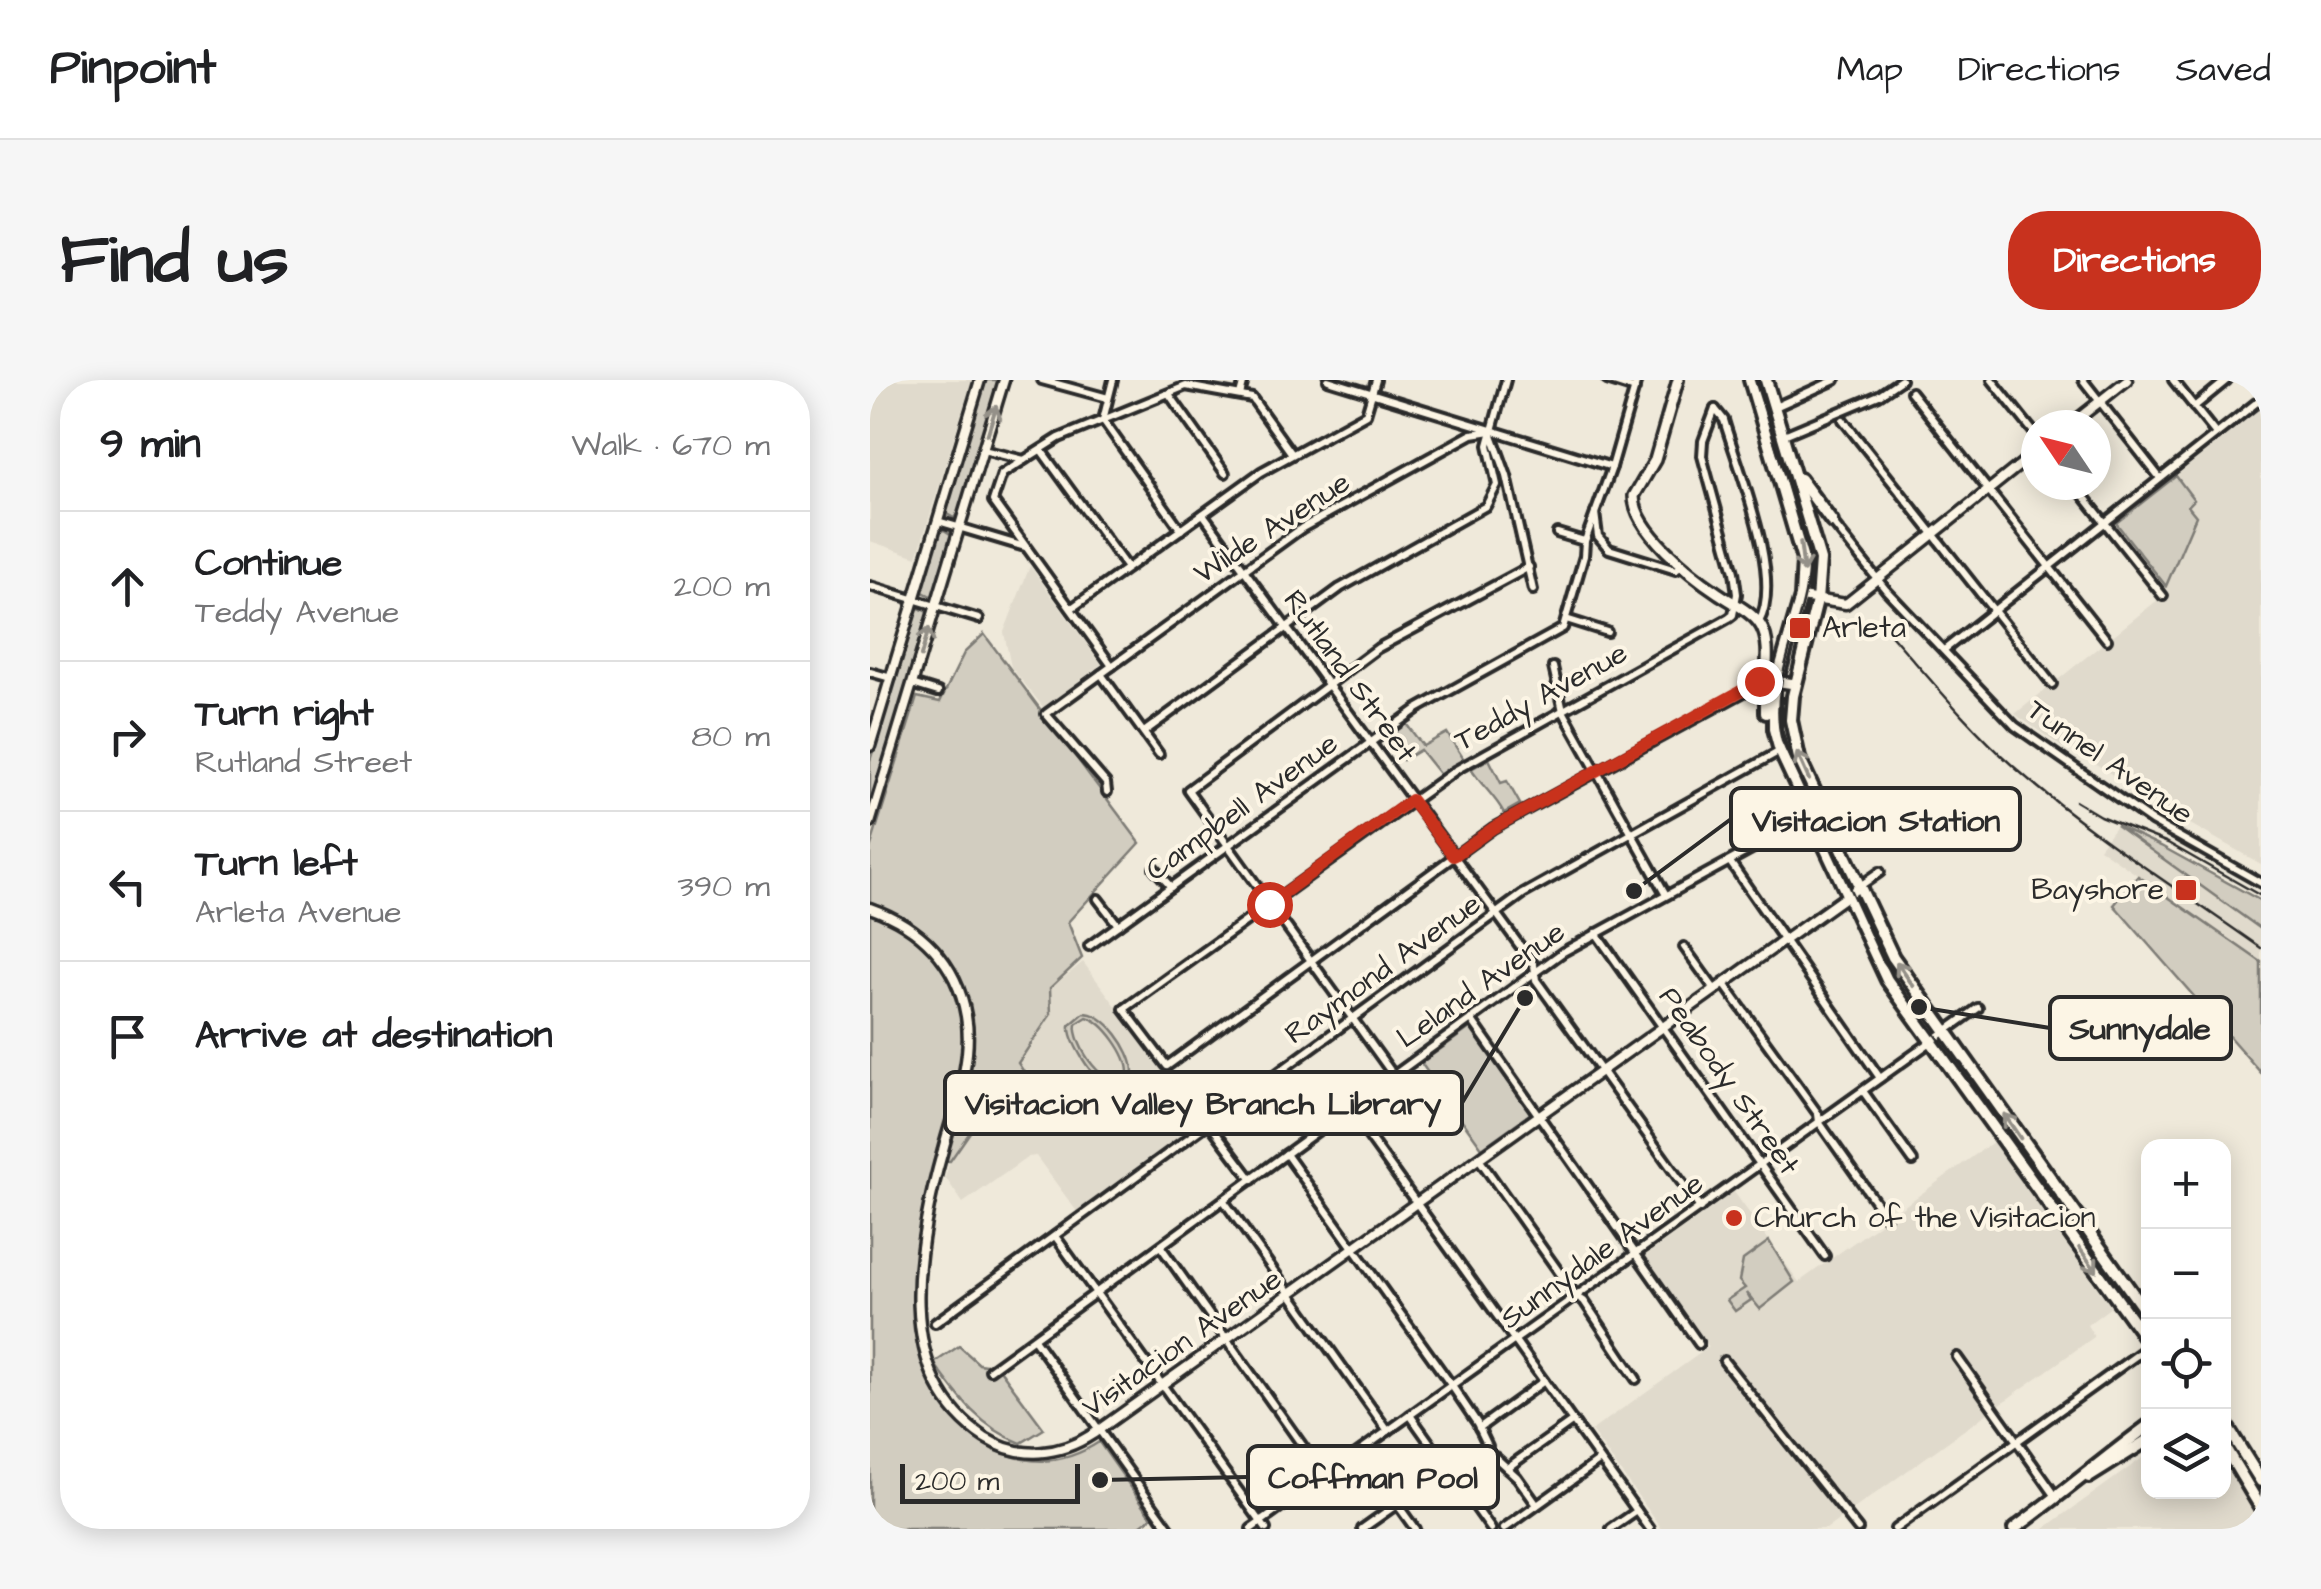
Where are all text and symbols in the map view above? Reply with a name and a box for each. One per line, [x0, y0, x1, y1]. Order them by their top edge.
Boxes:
text: Pinpoint [50, 36, 216, 102]
text: Map [1837, 45, 1903, 94]
text: Directions [1958, 45, 2121, 94]
text: Saved [2176, 45, 2271, 94]
button: Directions [2008, 211, 2261, 310]
text: Find us [60, 212, 289, 309]
one-way arrow [984, 405, 1002, 436]
north arrow [2021, 410, 2111, 500]
text: 9 min [100, 416, 201, 474]
text: Walk · 670 m [571, 423, 770, 468]
street label: Wilde Avenue [1186, 462, 1358, 594]
text: Continue [195, 538, 342, 590]
one-way arrow [1793, 541, 1812, 573]
icon: ahead [100, 559, 155, 614]
text: 200 m [674, 564, 770, 609]
street label: Rutland Street [1273, 581, 1427, 771]
text: Teddy Avenue [195, 590, 399, 635]
place label: Arleta [1822, 607, 1906, 649]
marker: Arleta [1787, 615, 1813, 641]
one-way arrow [916, 627, 935, 658]
street label: Teddy Avenue [1447, 632, 1635, 763]
route end [1737, 659, 1783, 705]
text: Turn right [195, 688, 374, 740]
street label: Tunnel Avenue [2018, 689, 2202, 835]
icon: right [100, 709, 155, 764]
text: 80 m [691, 714, 770, 759]
street label: Campbell Avenue [1137, 723, 1347, 891]
text: Rutland Street [195, 740, 412, 785]
one-way arrow [1793, 752, 1812, 782]
callout: Visitacion Station [1731, 788, 2020, 850]
text: Visitacion Station [1751, 799, 2000, 844]
text: Turn left [195, 838, 358, 890]
icon: left [100, 859, 155, 914]
text: 390 m [678, 864, 770, 909]
place label: Bayshore [2031, 869, 2164, 912]
marker: Bayshore [2173, 877, 2199, 903]
route start [1247, 882, 1293, 928]
street label: Raymond Avenue [1276, 883, 1490, 1055]
text: Arleta Avenue [195, 890, 402, 935]
street label: Leland Avenue [1388, 911, 1574, 1059]
one-way arrow [1895, 961, 1916, 989]
street label: Peabody Street [1648, 979, 1810, 1184]
callout: Sunnydale [2050, 997, 2231, 1059]
text: Sunnydale [2068, 1007, 2211, 1053]
icon: arrive [100, 1009, 155, 1064]
text: Arrive at destination [195, 1010, 552, 1062]
callout: Visitacion Valley Branch Library [945, 1072, 1462, 1134]
text: Visitacion Valley Branch Library [964, 1082, 1442, 1128]
one-way arrow [2002, 1113, 2023, 1141]
map controls [2141, 1139, 2231, 1499]
button: + [2141, 1139, 2231, 1229]
street label: Sunnydale Avenue [1492, 1163, 1713, 1340]
place label: Church of the Visitacion [1754, 1197, 2095, 1239]
marker: Church of the Visitacion [1723, 1207, 1745, 1229]
button: − [2141, 1229, 2231, 1319]
one-way arrow [2077, 1246, 2098, 1273]
street label: Visitacion Avenue [1074, 1258, 1290, 1428]
button: locate [2141, 1319, 2231, 1409]
button: layers [2141, 1409, 2231, 1499]
callout: Coffman Pool [1248, 1446, 1498, 1508]
text: Coffman Pool [1268, 1456, 1478, 1501]
scale bar [900, 1459, 1080, 1504]
text: 200 m [915, 1462, 999, 1501]

